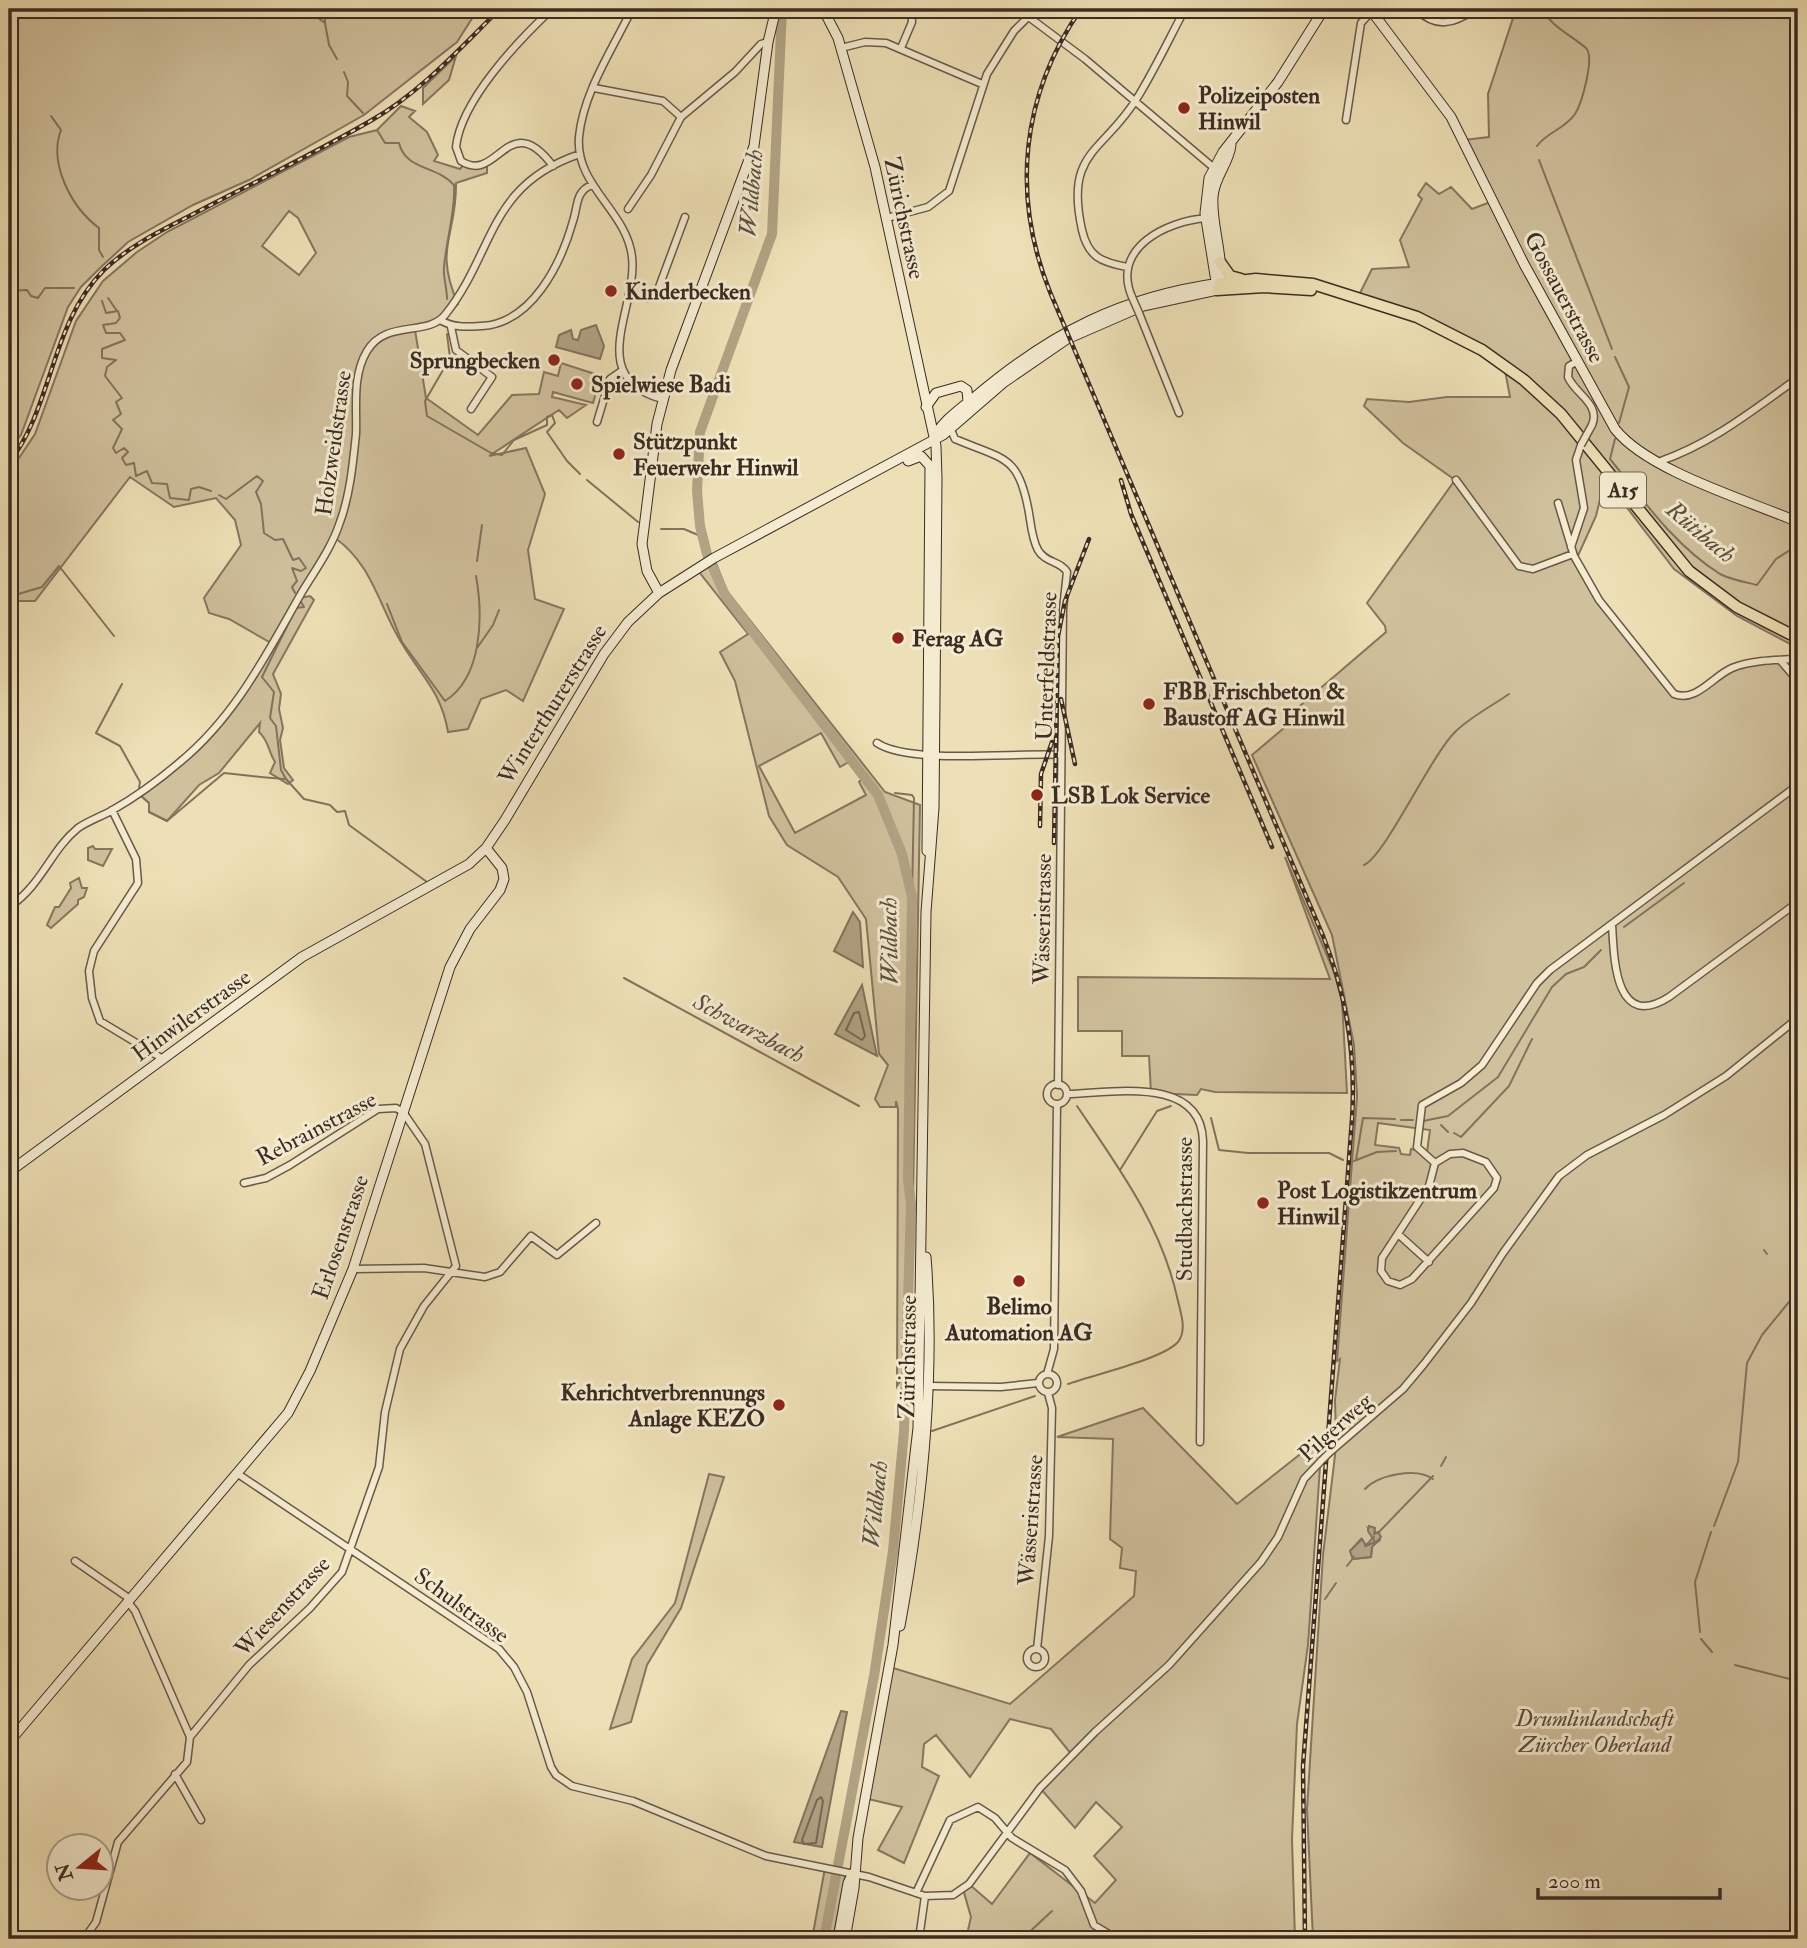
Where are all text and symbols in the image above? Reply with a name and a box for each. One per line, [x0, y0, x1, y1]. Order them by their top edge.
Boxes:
place label: Polizeiposten Hinwil [1198, 81, 1320, 136]
marker: Polizeiposten Hinwil [1176, 100, 1192, 116]
water label: Wildbach [732, 148, 771, 238]
street label: Zürichstrasse [877, 155, 932, 282]
street label: Gossauerstrasse [1518, 227, 1611, 368]
place label: Kinderbecken [625, 277, 751, 306]
marker: Kinderbecken [603, 283, 619, 299]
place label: Sprungbecken [410, 346, 540, 376]
marker: Sprungbecken [546, 352, 562, 368]
street label: Holzweidstrasse [309, 368, 358, 517]
place label: Spielwiese Badi [591, 370, 731, 400]
marker: Spielwiese Badi [569, 376, 585, 392]
place label: Stützpunkt Feuerwehr Hinwil [633, 427, 800, 482]
marker: Stützpunkt Feuerwehr Hinwil [611, 446, 627, 462]
road number: A15 [1600, 472, 1646, 508]
water label: Rütibach [1659, 494, 1742, 570]
street label: Unterfeldstrasse [1029, 591, 1064, 741]
street label: Winterthurerstrasse [491, 618, 614, 791]
place label: Ferag AG [912, 624, 1004, 654]
marker: Ferag AG [890, 630, 906, 646]
place label: FBB Frischbeton & Baustoff AG Hinwil [1163, 677, 1346, 732]
marker: FBB Frischbeton & Baustoff AG Hinwil [1141, 696, 1157, 712]
place label: LSB Lok Service [1051, 781, 1210, 810]
marker: LSB Lok Service [1029, 787, 1045, 803]
street label: Wässeristrasse [1027, 853, 1058, 986]
water label: Wildbach [873, 897, 906, 985]
street label: Hinwilerstrasse [126, 962, 257, 1068]
water label: Schwarzbach [687, 986, 810, 1071]
street label: Rebrainstrasse [251, 1085, 382, 1172]
street label: Studbachstrasse [1170, 1136, 1199, 1281]
street label: Erlosenstrasse [306, 1171, 375, 1303]
place label: Post Logistikzentrum Hinwil [1277, 1176, 1477, 1231]
marker: Post Logistikzentrum Hinwil [1255, 1195, 1271, 1211]
marker: Belimo Automation AG [1011, 1273, 1027, 1289]
place label: Belimo Automation AG [945, 1292, 1093, 1347]
street label: Zürichstrasse [892, 1294, 923, 1419]
place label: Kehrichtverbrennungs Anlage KEZO [561, 1378, 765, 1434]
street label: Pilgerweg [1292, 1386, 1379, 1468]
marker: Kehrichtverbrennungs Anlage KEZO [771, 1397, 787, 1413]
street label: Wässeristrasse [1011, 1453, 1050, 1587]
water label: Wildbach [856, 1459, 895, 1549]
street label: Wiesenstrasse [228, 1550, 337, 1663]
street label: Schulstrasse [408, 1561, 515, 1650]
park label: Drumlinlandschaft Zürcher Oberland [1515, 1704, 1676, 1759]
north arrow [46, 1832, 116, 1902]
scale bar [1538, 1857, 1720, 1901]
text: N [50, 1859, 79, 1885]
text: 200 m [1548, 1868, 1601, 1895]

